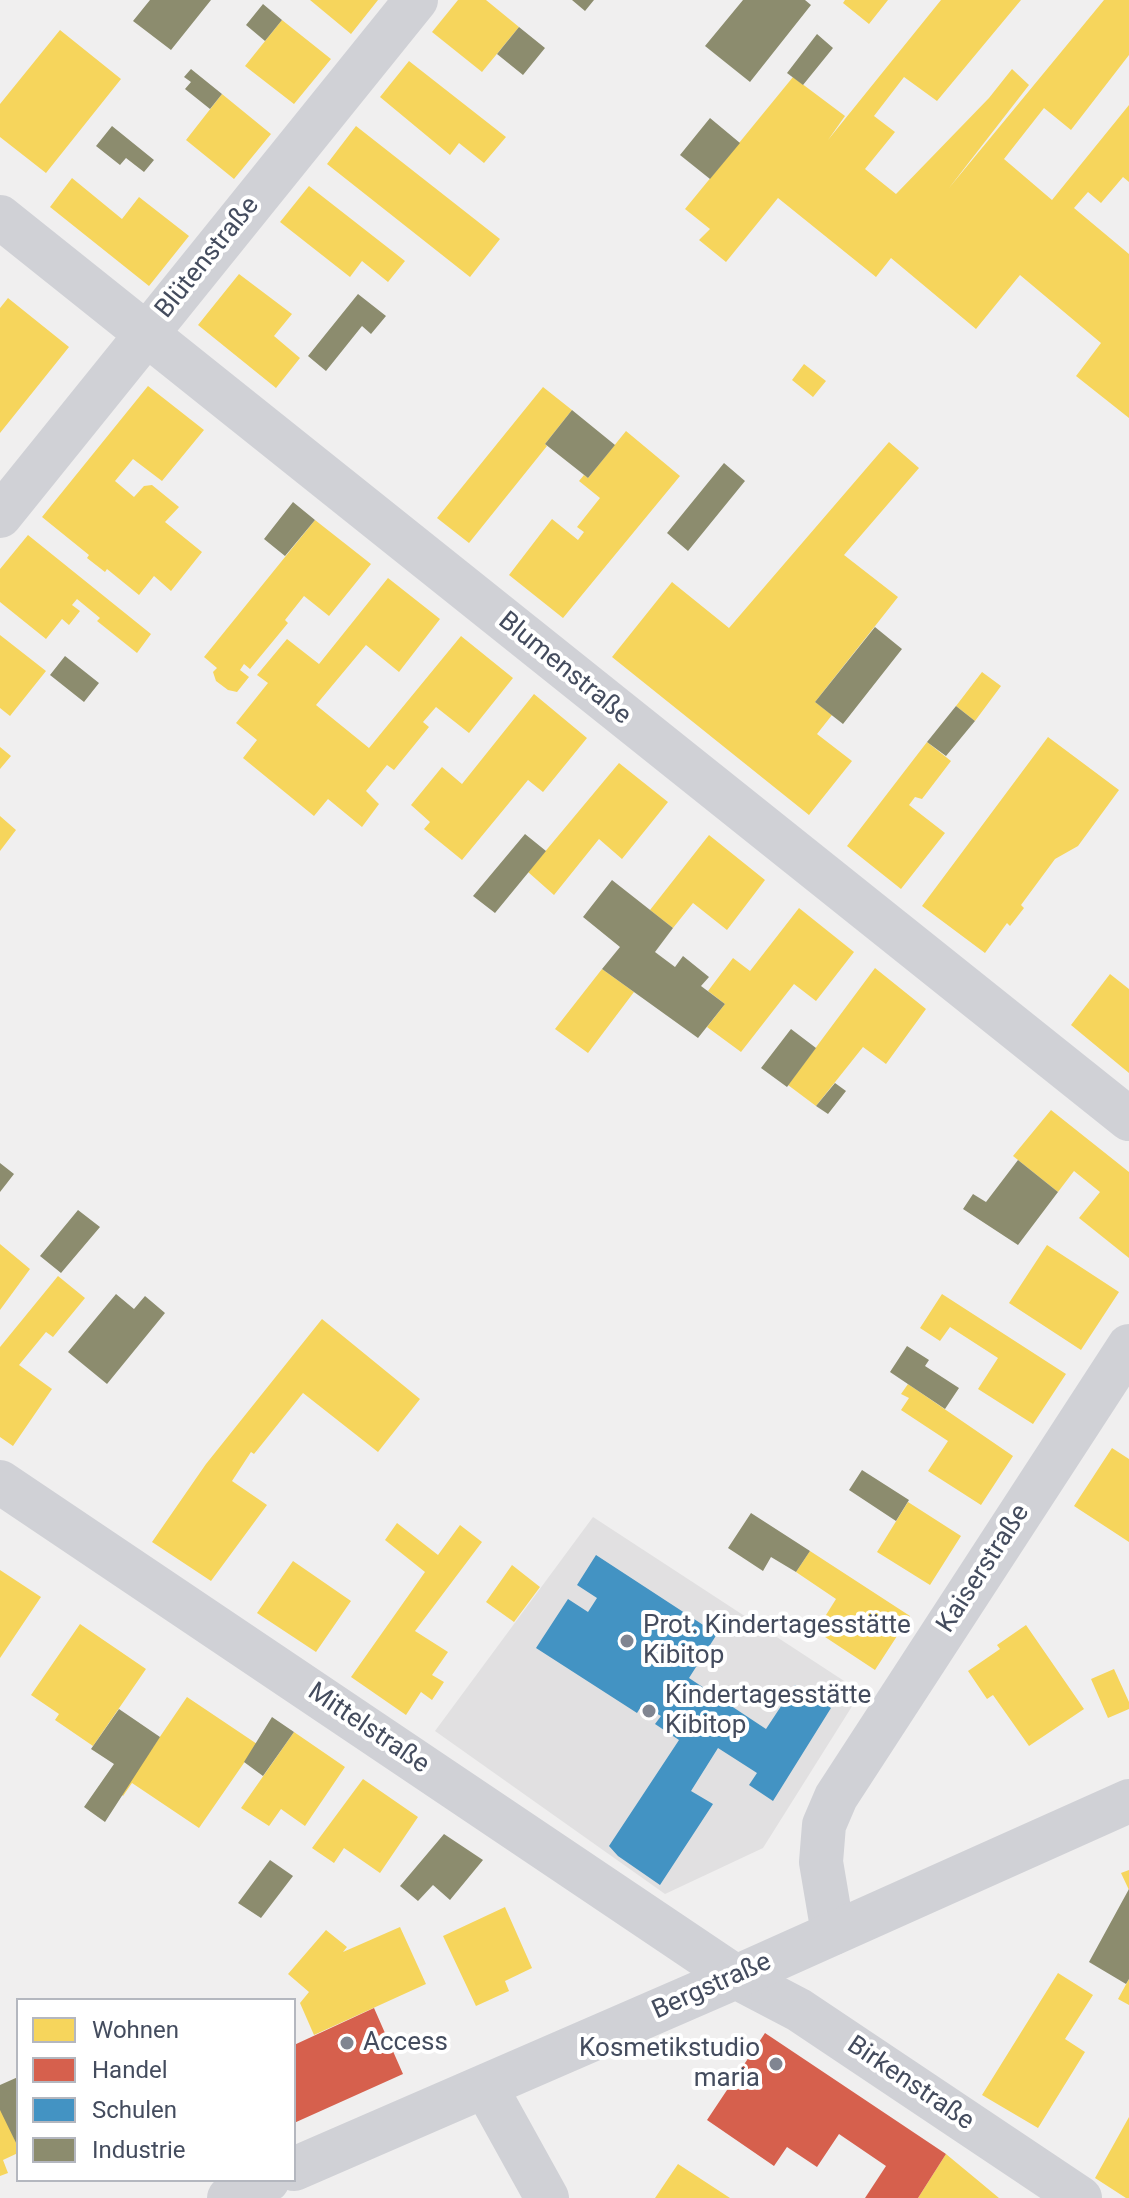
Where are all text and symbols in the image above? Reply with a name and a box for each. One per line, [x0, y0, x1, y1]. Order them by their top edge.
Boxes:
street label: Blütenstraße [150, 191, 266, 325]
street label: Blumenstraße [491, 606, 637, 732]
street label: Kaiserstraße [931, 1499, 1037, 1639]
place label: Prot. Kindertagesstätte Kibitop [643, 1610, 911, 1672]
marker: Prot. Kindertagesstätte Kibitop [618, 1632, 636, 1650]
street label: Mittelstraße [301, 1677, 435, 1781]
place label: Kindertagesstätte Kibitop [665, 1680, 871, 1742]
marker: Kindertagesstätte Kibitop [640, 1702, 658, 1720]
street label: Bergstraße [648, 1947, 776, 2027]
legend [16, 1998, 296, 2182]
text: Wohnen [92, 2016, 179, 2044]
place label: Access [363, 2027, 448, 2059]
street label: Birkenstraße [841, 2030, 979, 2138]
place label: Kosmetikstudio maria [579, 2033, 760, 2094]
marker: Access [338, 2034, 356, 2052]
marker: Kosmetikstudio maria [767, 2055, 785, 2073]
text: Handel [92, 2056, 168, 2084]
text: Schulen [92, 2096, 177, 2124]
text: Industrie [92, 2136, 185, 2164]

